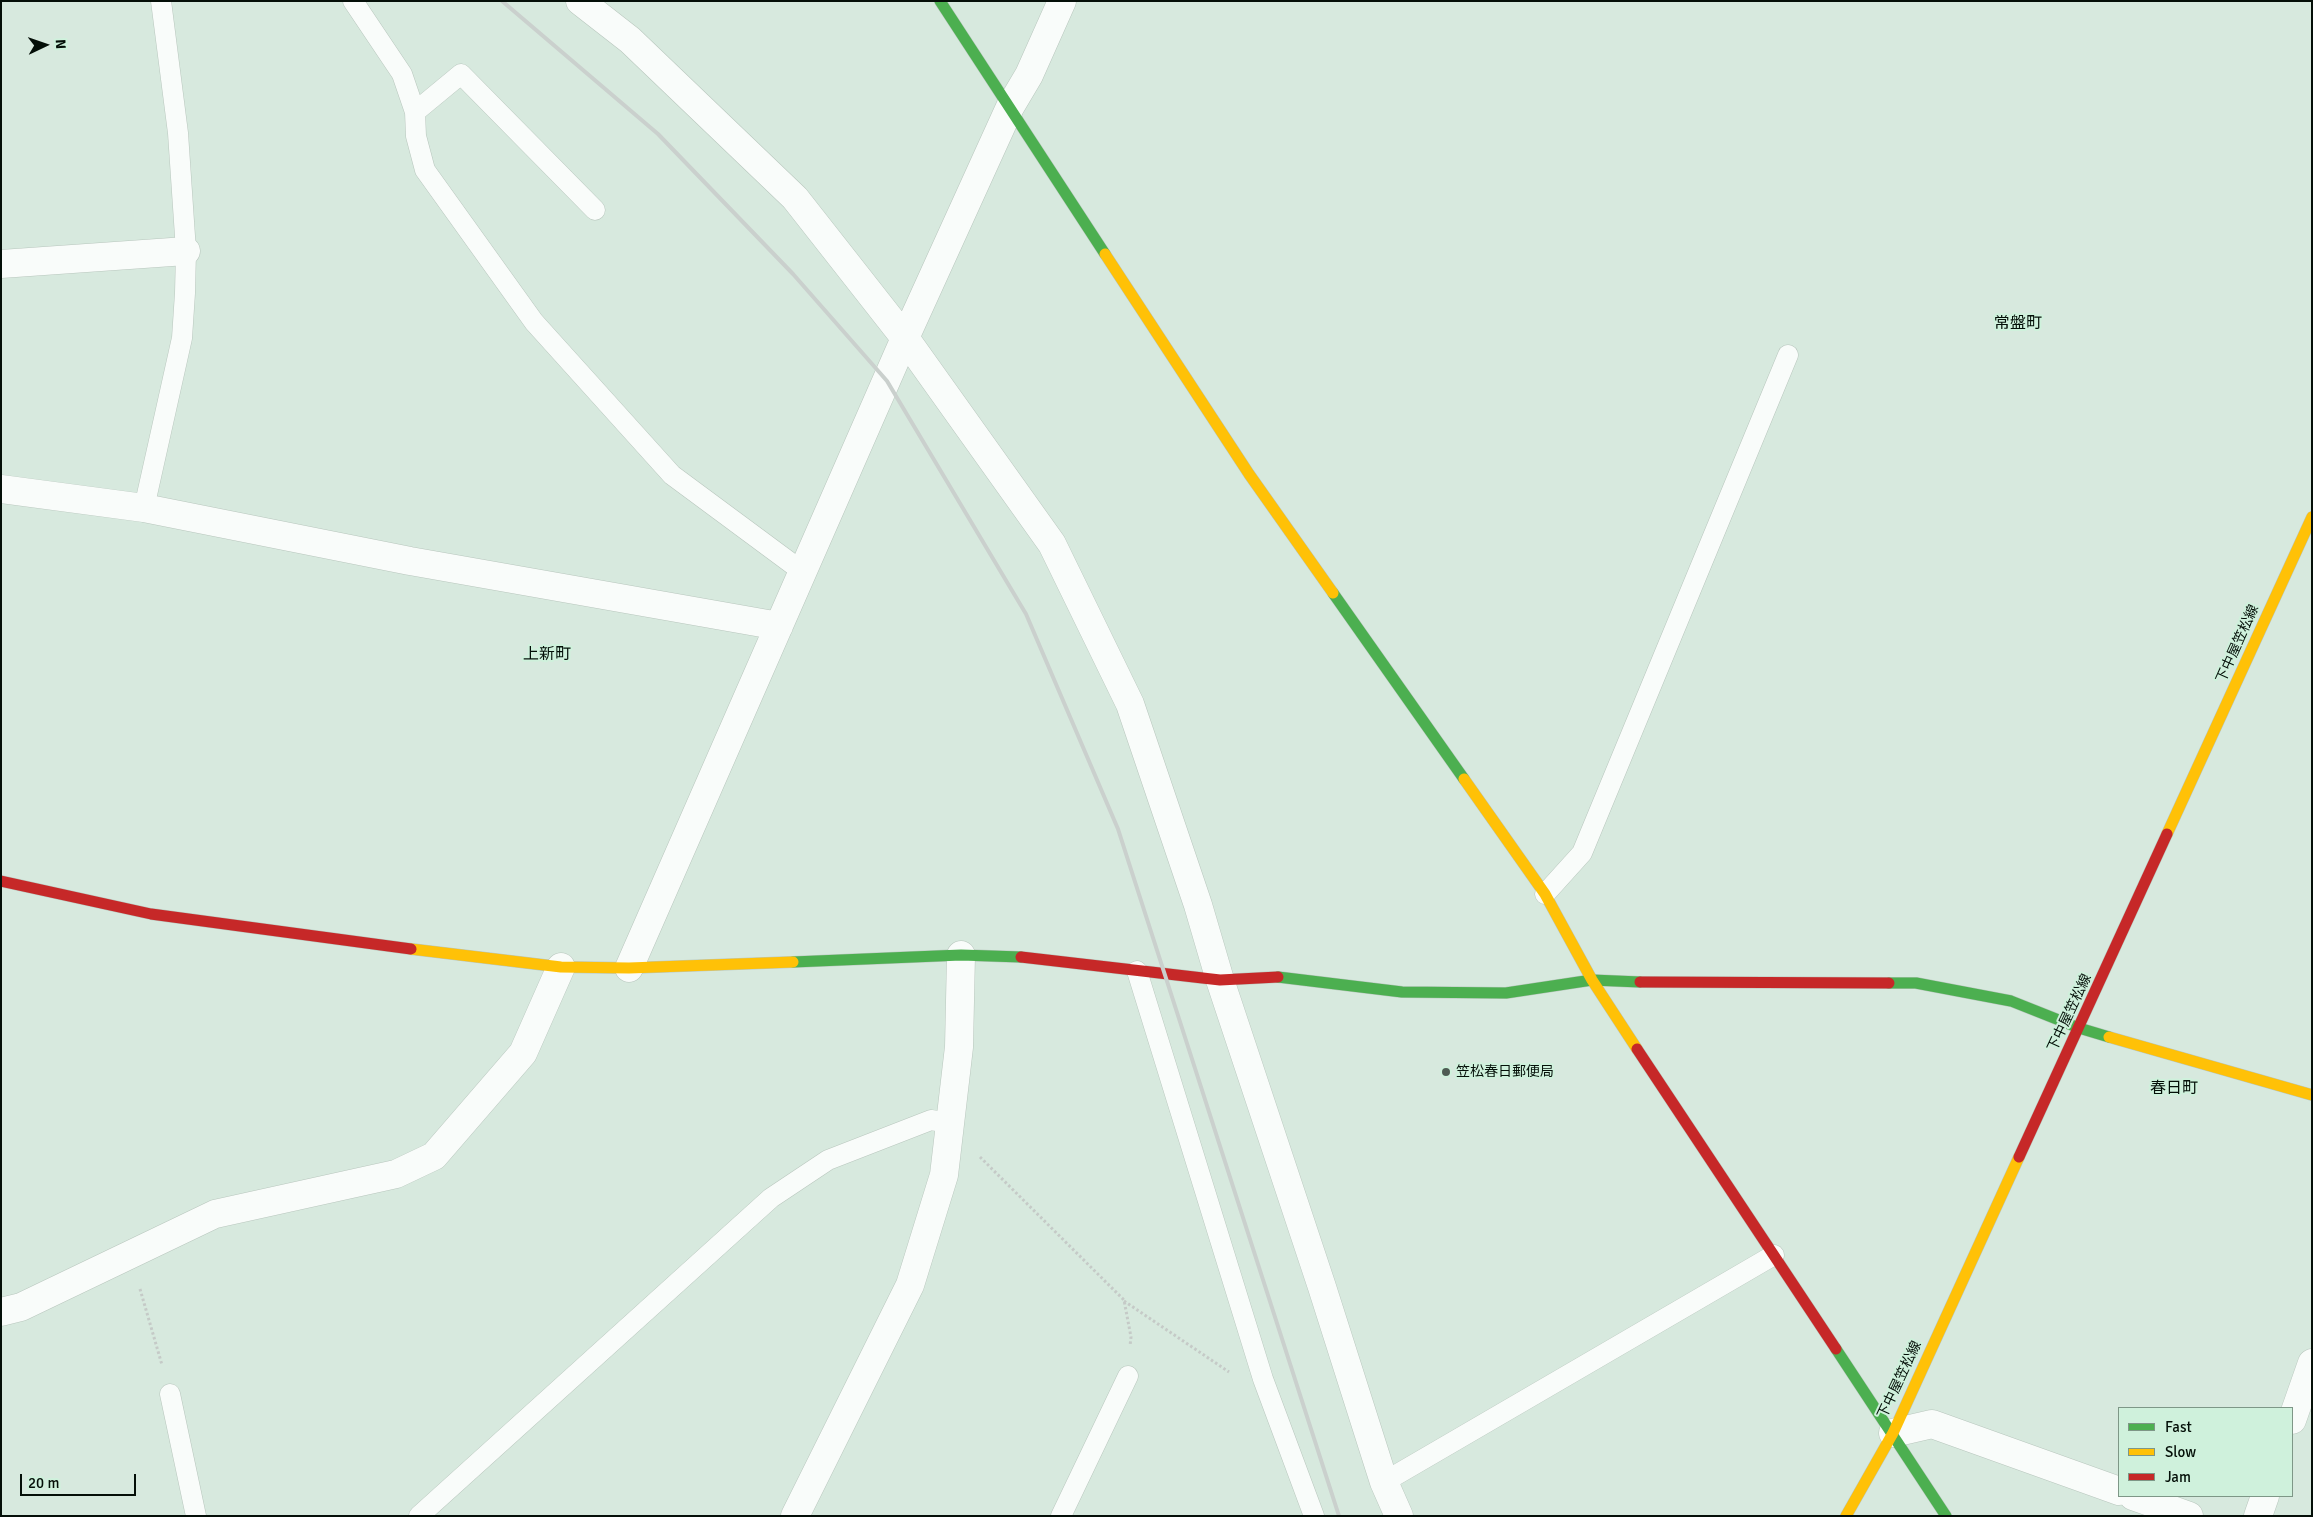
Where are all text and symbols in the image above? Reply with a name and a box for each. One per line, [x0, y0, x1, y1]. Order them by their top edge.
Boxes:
north arrow [20, 20, 70, 70]
text: N [52, 39, 69, 50]
district label: 常盤町 [1994, 314, 2042, 334]
street label: 下中屋笠松線 [2213, 602, 2263, 686]
district label: 上新町 [523, 645, 571, 665]
street label: 下中屋笠松線 [2045, 971, 2095, 1055]
place label: 笠松春日郵便局 [1456, 1064, 1554, 1080]
marker: 笠松春日郵便局 [1440, 1066, 1452, 1078]
district label: 春日町 [2150, 1079, 2198, 1099]
street label: 下中屋笠松線 [1875, 1338, 1925, 1422]
legend [2118, 1407, 2293, 1497]
text: Fast [2165, 1418, 2192, 1436]
text: Slow [2165, 1443, 2196, 1461]
scale bar [22, 1464, 139, 1496]
text: Jam [2165, 1468, 2191, 1486]
text: 20 m [28, 1474, 59, 1492]

